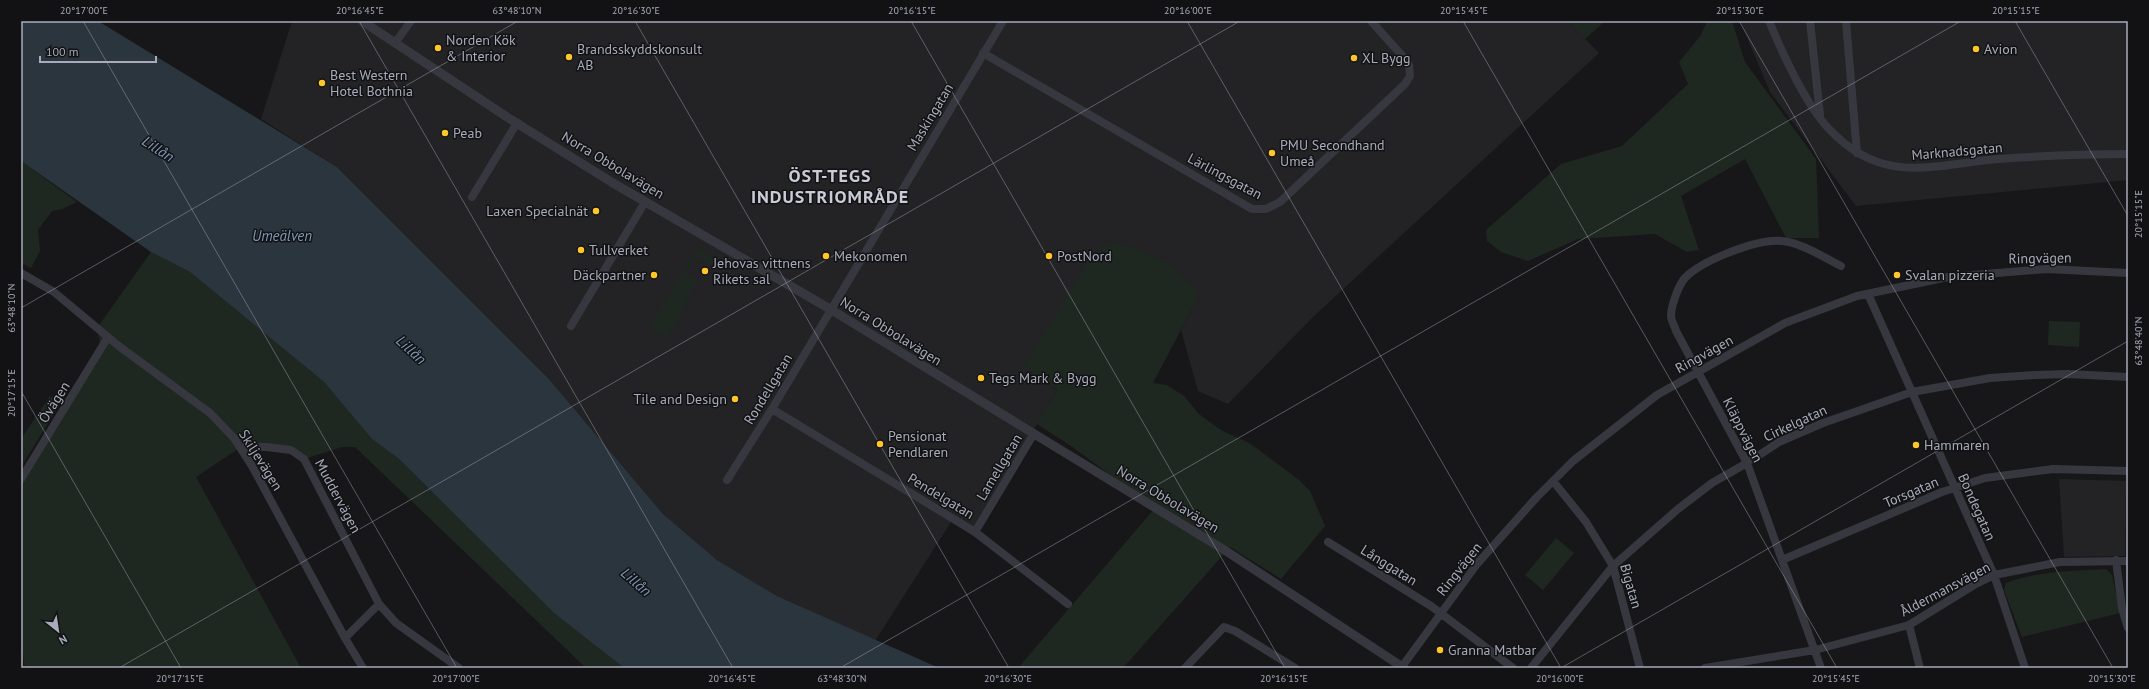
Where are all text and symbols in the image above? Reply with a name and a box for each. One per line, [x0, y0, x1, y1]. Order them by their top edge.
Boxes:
text: 20°17'00"E [60, 4, 108, 17]
text: 20°16'45"E [336, 4, 384, 17]
text: 63°48'10"N [492, 4, 542, 17]
text: 20°16'30"E [612, 4, 660, 17]
text: 20°16'15"E [888, 4, 936, 17]
text: 20°16'00"E [1164, 4, 1212, 17]
text: 20°15'45"E [1440, 4, 1488, 17]
text: 20°15'30"E [1716, 4, 1764, 17]
text: 20°15'15"E [1992, 4, 2040, 17]
place label: Norden Kök & Interior [446, 31, 516, 65]
scale bar [40, 38, 156, 64]
place label: Brandsskyddskonsult AB [577, 40, 702, 74]
place label: Avion [1984, 40, 2017, 58]
marker: Norden Kök & Interior [433, 43, 443, 53]
text: 100 m [46, 44, 79, 59]
marker: Avion [1971, 44, 1981, 54]
place label: XL Bygg [1362, 49, 1411, 67]
marker: Brandsskyddskonsult AB [564, 52, 574, 62]
marker: XL Bygg [1349, 53, 1359, 63]
place label: Best Western Hotel Bothnia [330, 66, 413, 100]
marker: Best Western Hotel Bothnia [317, 78, 327, 88]
street label: Maskingatan [903, 80, 957, 154]
place label: Peab [453, 124, 482, 142]
street label: Norra Obbolavägen [559, 127, 667, 203]
marker: Peab [440, 128, 450, 138]
water label: Lillån [139, 131, 178, 166]
place label: PMU Secondhand Umeå [1280, 136, 1385, 170]
street label: Marknadsgatan [1911, 138, 2003, 164]
marker: PMU Secondhand Umeå [1267, 148, 1277, 158]
street label: Lärlingsgatan [1185, 149, 1265, 203]
district label: ÖST-TEGS INDUSTRIOMRÅDE [751, 164, 909, 208]
text: 20°15'15"E [2132, 190, 2145, 238]
place label: Laxen Specialnät [486, 202, 588, 220]
marker: Laxen Specialnät [591, 206, 601, 216]
water label: Umeälven [252, 226, 312, 245]
place label: Tullverket [589, 241, 648, 259]
marker: Tullverket [576, 245, 586, 255]
place label: Mekonomen [834, 247, 908, 265]
place label: PostNord [1057, 247, 1112, 265]
street label: Ringvägen [2008, 248, 2072, 268]
marker: Mekonomen [821, 251, 831, 261]
marker: PostNord [1044, 251, 1054, 261]
place label: Jehovas vittnens Rikets sal [712, 254, 811, 288]
place label: Däckpartner [573, 266, 646, 284]
marker: Jehovas vittnens Rikets sal [700, 266, 710, 276]
place label: Svalan pizzeria [1905, 266, 1995, 284]
marker: Däckpartner [649, 270, 659, 280]
marker: Svalan pizzeria [1892, 270, 1902, 280]
text: 63°48'10"N [5, 283, 18, 333]
street label: Norra Obbolavägen [837, 293, 945, 369]
text: 63°48'40"N [2132, 316, 2145, 366]
water label: Lillån [392, 331, 431, 368]
street label: Ringvägen [1672, 331, 1736, 377]
street label: Rondellgatan [740, 350, 796, 428]
text: 20°17'15"E [5, 369, 18, 417]
place label: Tegs Mark & Bygg [989, 369, 1097, 387]
marker: Tegs Mark & Bygg [976, 373, 986, 383]
street label: Övägen [34, 378, 74, 426]
place label: Tile and Design [634, 390, 727, 408]
marker: Tile and Design [730, 394, 740, 404]
street label: Kläppvägen [1719, 394, 1767, 466]
street label: Cirkelgatan [1760, 400, 1830, 446]
street label: Skiljevägen [235, 426, 287, 494]
place label: Pensionat Pendlaren [888, 427, 948, 461]
street label: Lamellgatan [972, 430, 1026, 504]
place label: Hammaren [1924, 436, 1990, 454]
marker: Pensionat Pendlaren [875, 439, 885, 449]
marker: Hammaren [1911, 440, 1921, 450]
street label: Muddervägen [311, 456, 365, 536]
street label: Norra Obbolavägen [1114, 461, 1222, 537]
street label: Pendelgatan [904, 469, 978, 523]
street label: Bondegatan [1954, 471, 2000, 543]
street label: Torsgatan [1881, 472, 1941, 512]
street label: Ringvägen [1432, 539, 1486, 599]
street label: Långgatan [1357, 541, 1421, 589]
street label: Åldermansvägen [1897, 558, 1993, 620]
street label: Bigatan [1616, 562, 1646, 610]
water label: Lillån [617, 563, 656, 600]
north arrow [38, 611, 78, 651]
text: N [56, 632, 70, 648]
place label: Granna Matbar [1448, 641, 1537, 659]
marker: Granna Matbar [1435, 645, 1445, 655]
text: 20°17'15"E [156, 672, 204, 685]
text: 20°17'00"E [432, 672, 480, 685]
text: 20°16'45"E [708, 672, 756, 685]
text: 63°48'30"N [817, 672, 867, 685]
text: 20°16'30"E [984, 672, 1032, 685]
text: 20°16'15"E [1260, 672, 1308, 685]
text: 20°16'00"E [1536, 672, 1584, 685]
text: 20°15'45"E [1812, 672, 1860, 685]
text: 20°15'30"E [2088, 672, 2136, 685]

